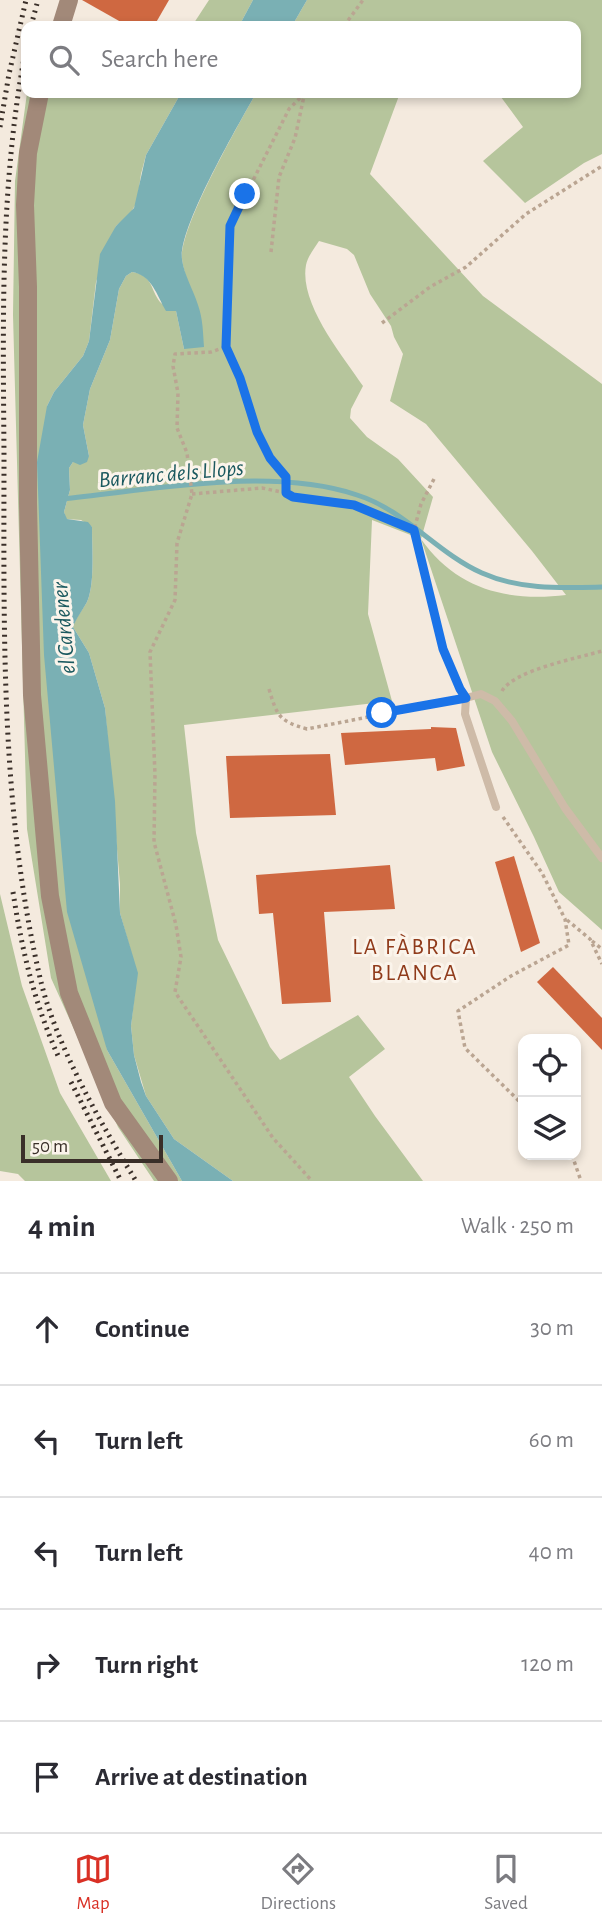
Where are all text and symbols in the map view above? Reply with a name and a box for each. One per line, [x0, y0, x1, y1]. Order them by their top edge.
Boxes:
search box [21, 21, 581, 98]
icon: search [45, 41, 83, 79]
text: Search here [101, 46, 219, 72]
route end [229, 178, 260, 209]
water label: Barranc dels Llops [98, 457, 245, 492]
water label: el Cardener [49, 580, 80, 675]
route start [366, 697, 397, 728]
district label: LA FÀBRICA BLANCA [352, 933, 478, 985]
map controls [518, 1034, 581, 1160]
button: locate [518, 1034, 581, 1097]
button: layers [518, 1097, 581, 1160]
scale bar [21, 1132, 163, 1164]
text: 50 m [32, 1137, 68, 1156]
text: 4 min [28, 1212, 96, 1242]
text: Walk · 250 m [461, 1215, 574, 1238]
icon: ahead [28, 1310, 66, 1348]
text: Continue [95, 1316, 190, 1342]
text: 30 m [530, 1317, 574, 1340]
icon: left [28, 1422, 66, 1460]
text: Turn left [95, 1428, 183, 1454]
text: 60 m [529, 1429, 574, 1452]
icon: left [28, 1534, 66, 1572]
text: Turn left [95, 1540, 183, 1566]
text: 40 m [529, 1541, 574, 1564]
icon: right [28, 1646, 66, 1684]
text: Turn right [95, 1652, 198, 1678]
text: 120 m [521, 1653, 574, 1676]
icon: arrive [28, 1758, 66, 1796]
text: Arrive at destination [95, 1764, 308, 1790]
tab: Map [74, 1850, 112, 1915]
tab: Directions [260, 1850, 336, 1915]
tab: Saved [484, 1850, 528, 1915]

